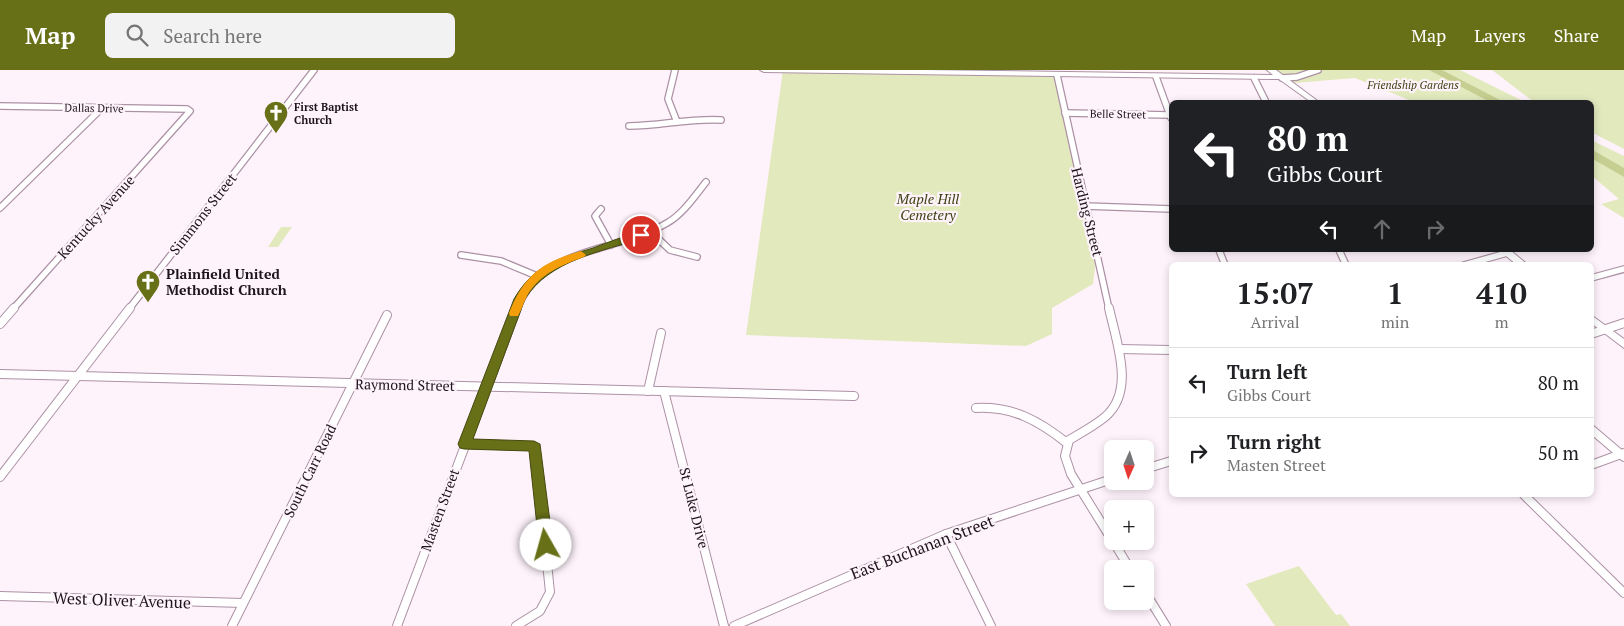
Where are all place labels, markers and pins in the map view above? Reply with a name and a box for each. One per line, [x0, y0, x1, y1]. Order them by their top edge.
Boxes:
church icon: First Baptist Church [263, 100, 289, 134]
place label: First Baptist Church [294, 100, 359, 127]
pin [620, 214, 662, 256]
place label: Plainfield United Methodist Church [166, 264, 287, 299]
church icon: Plainfield United Methodist Church [135, 269, 161, 303]

